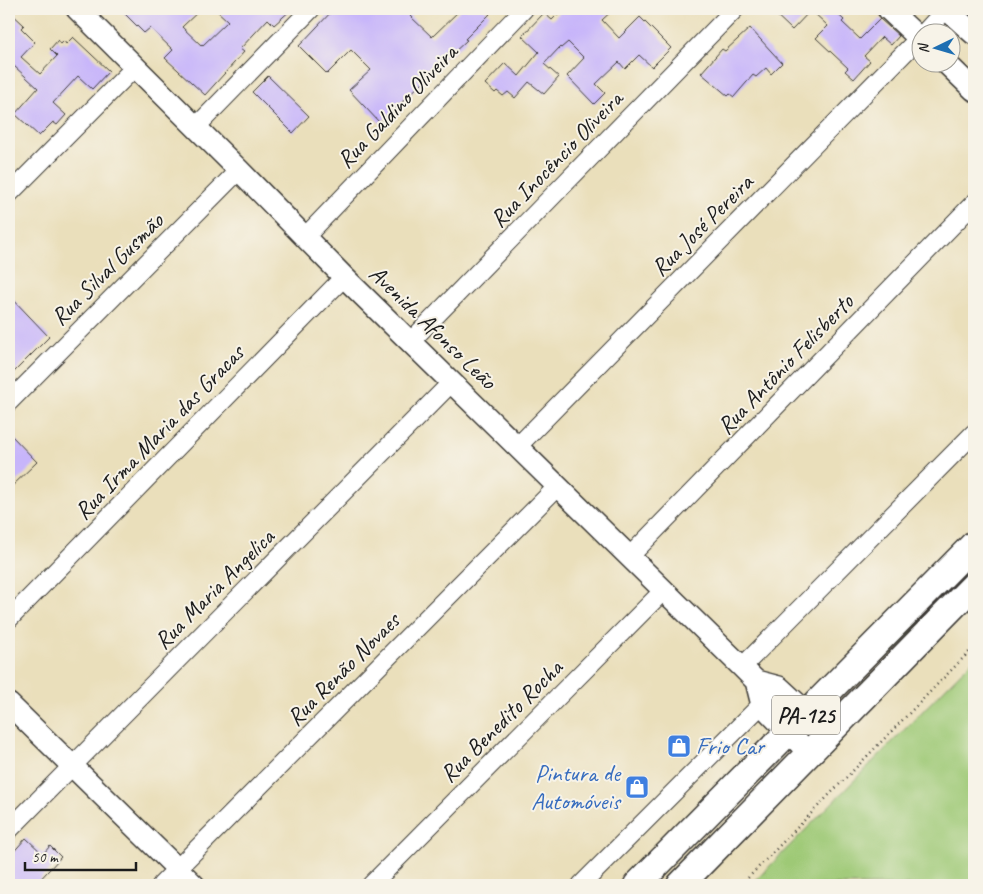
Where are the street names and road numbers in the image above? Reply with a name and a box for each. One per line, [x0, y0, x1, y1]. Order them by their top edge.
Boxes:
street label: Rua Galdino Oliveira [330, 36, 465, 174]
street label: Rua Inocêncio Oliveira [483, 83, 630, 234]
street label: Rua José Pereira [645, 166, 761, 282]
street label: Rua Silval Gusmão [44, 205, 171, 332]
street label: Avenida Afonso Leão [363, 259, 504, 396]
street label: Rua Antônio Felisberto [710, 286, 861, 441]
street label: Rua Irma Maria das Gracas [68, 337, 252, 526]
street label: Rua Maria Angelica [148, 522, 281, 655]
street label: Rua Renão Novaes [280, 605, 407, 732]
street label: Rua Benedito Rocha [433, 652, 570, 789]
road number: PA-125 [772, 696, 840, 734]

